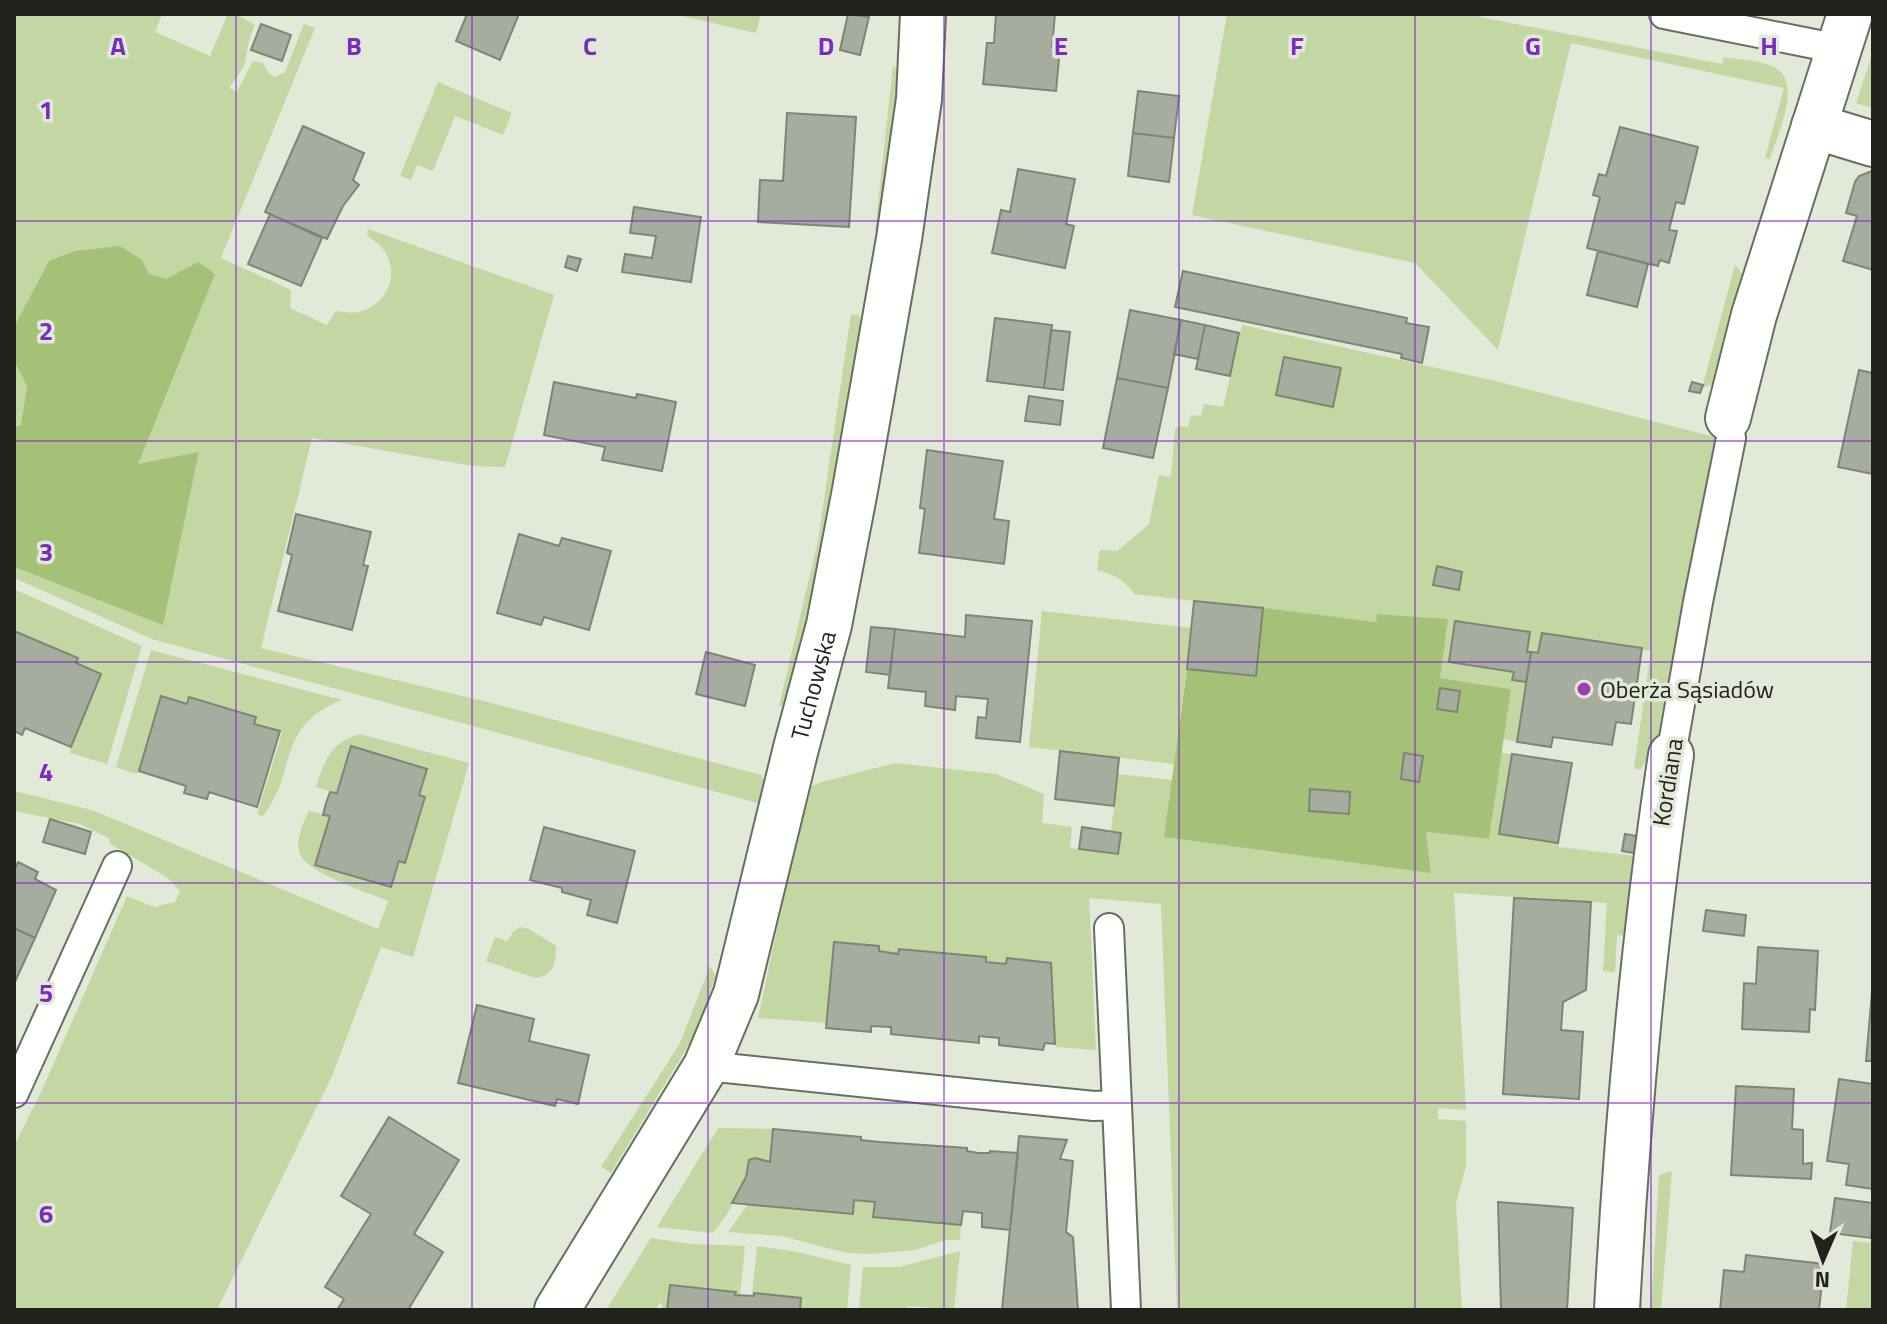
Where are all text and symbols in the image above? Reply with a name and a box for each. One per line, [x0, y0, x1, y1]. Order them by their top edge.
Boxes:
text: A [110, 26, 126, 65]
text: B [346, 26, 362, 65]
text: C [583, 26, 597, 65]
text: D [818, 26, 834, 65]
text: E [1054, 26, 1068, 65]
text: F [1290, 26, 1304, 65]
text: G [1525, 26, 1541, 65]
text: H [1760, 26, 1778, 65]
text: 1 [39, 90, 53, 129]
text: 2 [39, 311, 53, 350]
text: 3 [39, 532, 53, 571]
street label: Tuchowska [781, 627, 845, 744]
place label: Oberża Sąsiadów [1600, 671, 1774, 707]
marker: Oberża Sąsiadów [1575, 680, 1593, 698]
street label: Kordiana [1642, 735, 1692, 829]
text: 4 [39, 752, 53, 791]
text: 5 [39, 973, 53, 1012]
text: 6 [39, 1194, 53, 1233]
north arrow [1783, 1220, 1863, 1300]
text: N [1814, 1263, 1831, 1297]

